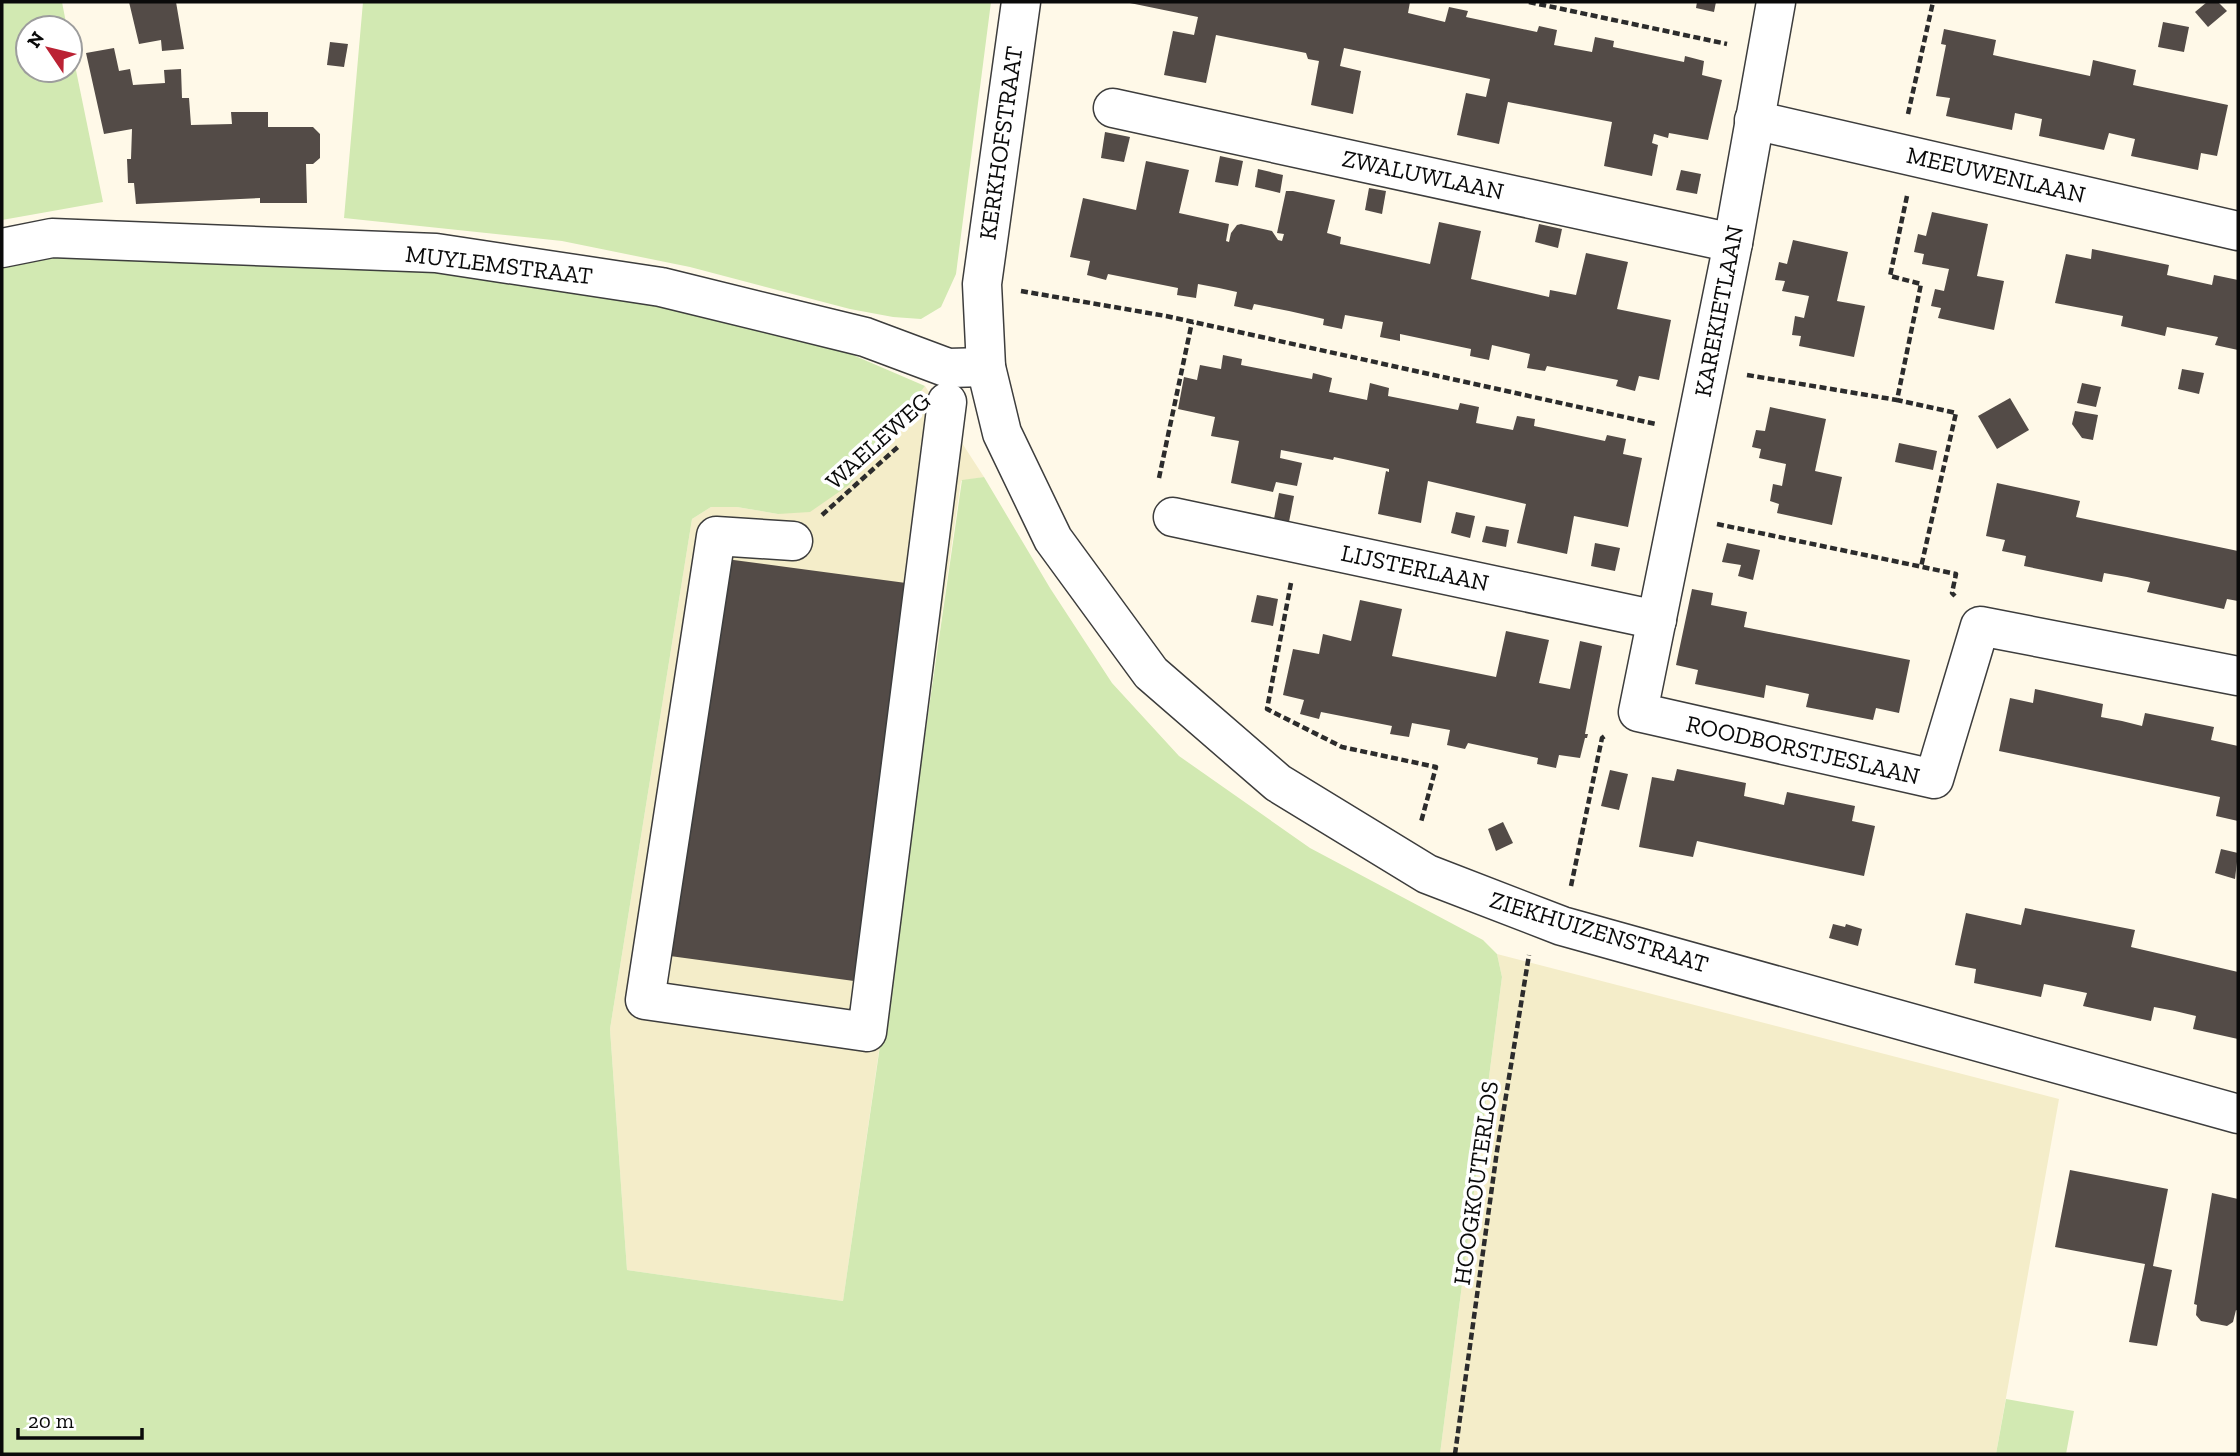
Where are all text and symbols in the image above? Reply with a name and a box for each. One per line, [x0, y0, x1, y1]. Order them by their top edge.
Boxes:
north arrow [14, 14, 84, 84]
text: N [22, 27, 49, 52]
street label: KERKHOFSTRAAT [973, 44, 1028, 242]
street label: MEEUWENLAAN [1904, 140, 2088, 209]
street label: ZWALUWLAAN [1340, 143, 1507, 206]
street label: KAREKIETLAAN [1688, 223, 1749, 399]
street label: MUYLEMSTRAAT [404, 239, 595, 290]
street label: WAELEWEG [819, 386, 936, 495]
street label: LIJSTERLAAN [1339, 538, 1492, 597]
street label: ROODBORSTJESLAAN [1683, 709, 1923, 791]
street label: ZIEKHUIZENSTRAAT [1486, 884, 1712, 979]
street label: HOOGKOUTERLOS [1447, 1079, 1504, 1287]
scale bar [18, 1396, 142, 1440]
text: 20 m [28, 1408, 74, 1433]

